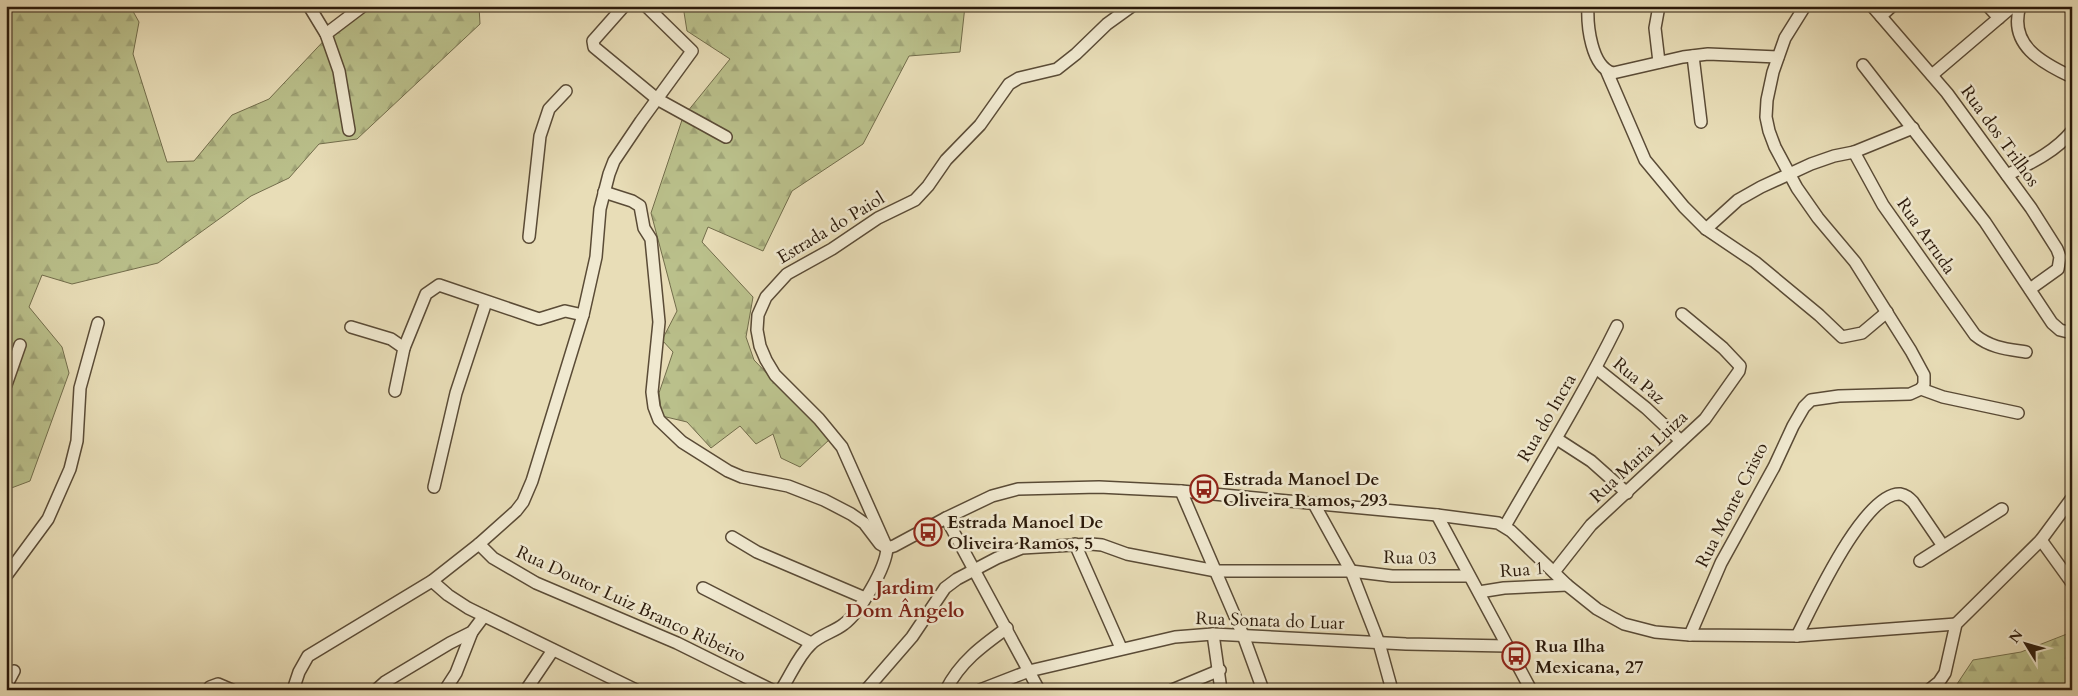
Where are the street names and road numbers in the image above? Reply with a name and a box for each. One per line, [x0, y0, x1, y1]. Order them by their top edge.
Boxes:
street label: Rua dos Trilhos [1955, 80, 2045, 192]
street label: Estrada do Paiol [773, 186, 890, 270]
street label: Rua Arruda [1890, 193, 1962, 279]
street label: Rua Paz [1607, 352, 1671, 410]
street label: Rua do Incra [1512, 369, 1582, 467]
street label: Rua Maria Luiza [1585, 405, 1694, 509]
street label: Rua Monte Cristo [1690, 438, 1774, 572]
street label: Rua Doutor Luiz Branco Ribeiro [512, 540, 750, 668]
street label: Rua 03 [1383, 545, 1437, 571]
street label: Rua 1 [1499, 556, 1545, 584]
street label: Rua Sonata do Luar [1195, 606, 1345, 636]

